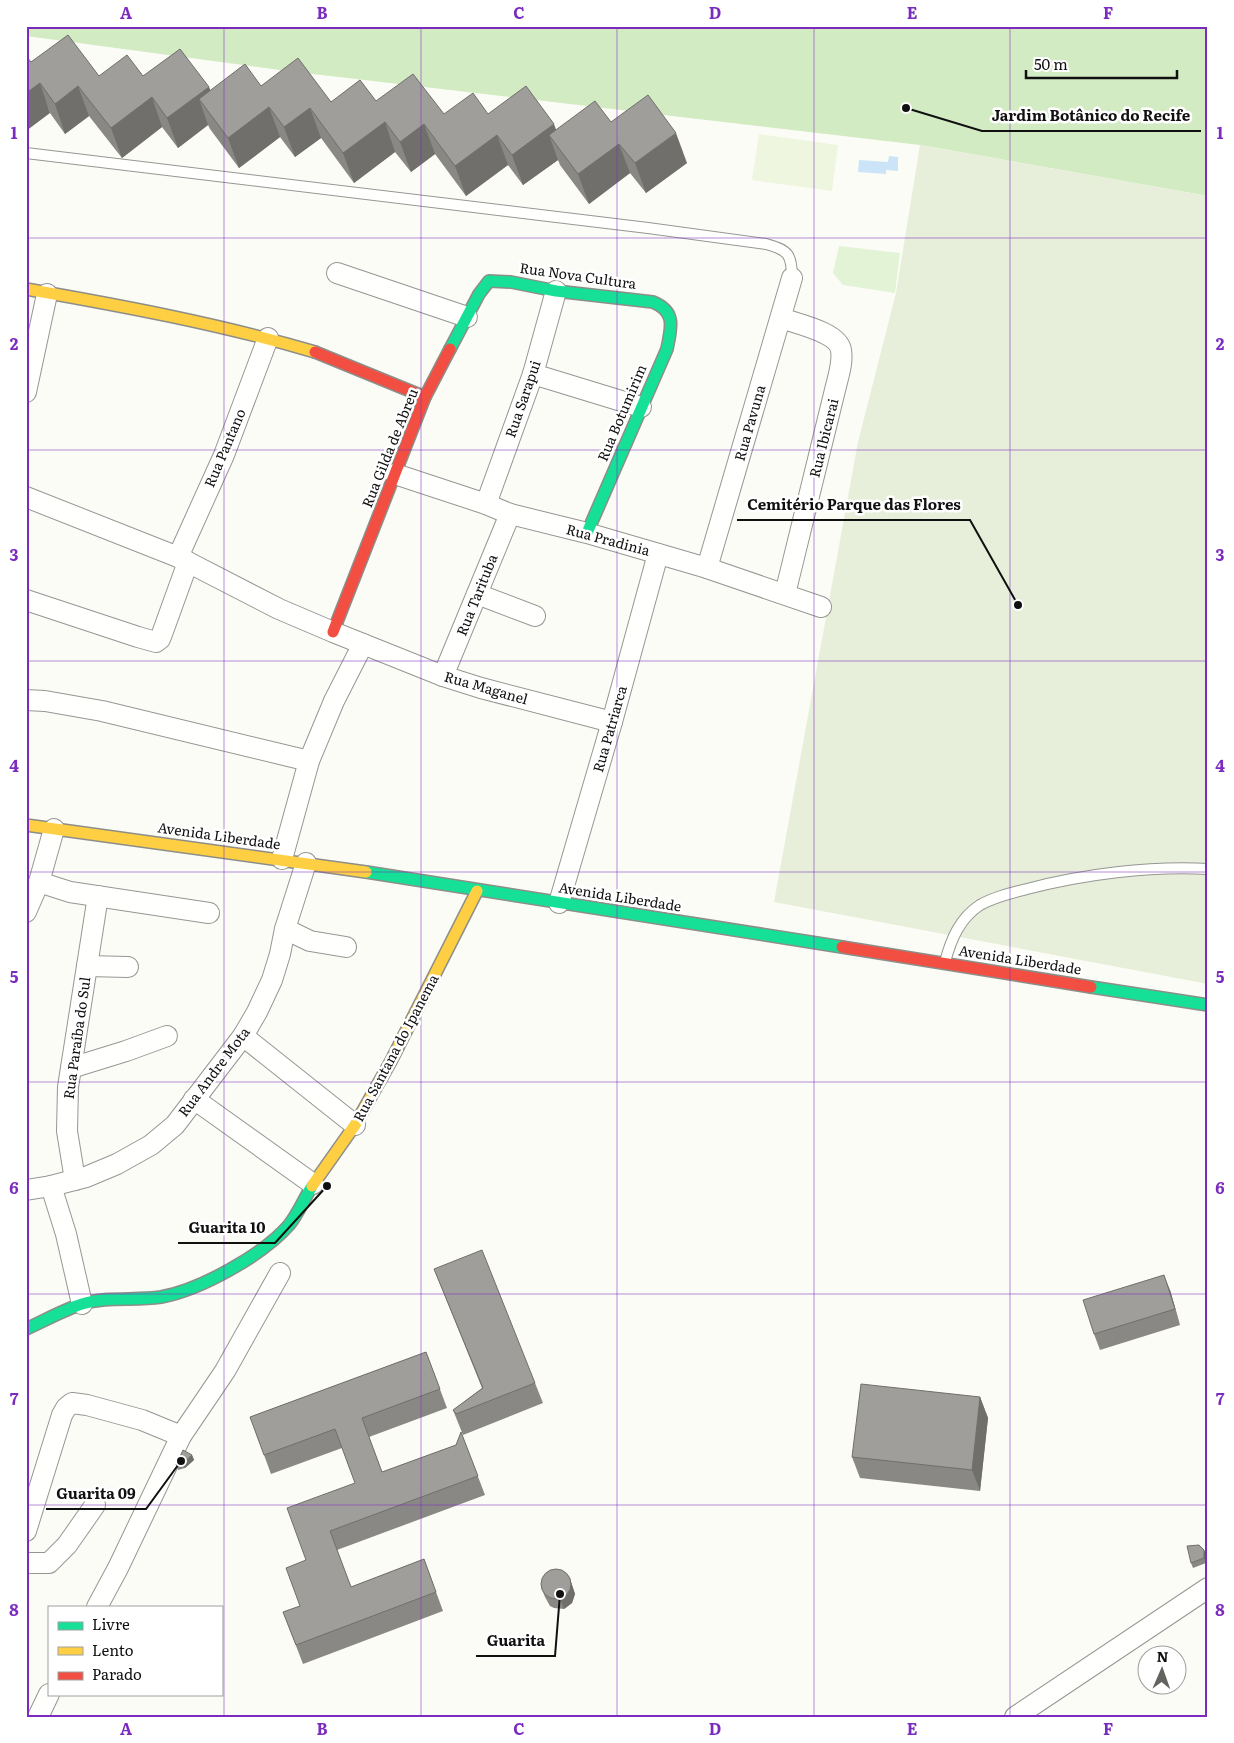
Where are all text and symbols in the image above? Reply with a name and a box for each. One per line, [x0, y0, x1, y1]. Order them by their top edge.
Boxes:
text: A [120, 0, 132, 24]
text: B [316, 0, 328, 24]
text: C [513, 0, 525, 24]
text: D [709, 0, 721, 24]
text: E [907, 0, 918, 24]
text: F [1103, 0, 1113, 24]
scale bar [1026, 48, 1178, 80]
text: 50 m [1034, 52, 1068, 75]
callout: Jardim Botânico do Recife [982, 101, 1201, 131]
text: Jardim Botânico do Recife [992, 103, 1191, 126]
text: 1 [11, 120, 18, 144]
text: 1 [1217, 120, 1224, 144]
street label: Rua Nova Cultura [518, 257, 638, 293]
text: 2 [10, 331, 19, 355]
text: 2 [1216, 331, 1225, 355]
street label: Rua Sarapui [499, 357, 545, 440]
street label: Rua Botumirim [592, 361, 651, 464]
street label: Rua Pavuna [729, 382, 770, 463]
street label: Rua Gilda de Abreu [356, 385, 422, 510]
street label: Rua Ibicarai [804, 396, 843, 479]
street label: Rua Pantano [199, 405, 250, 490]
callout: Cemitério Parque das Flores [737, 490, 970, 520]
text: Cemitério Parque das Flores [747, 492, 961, 515]
street label: Rua Pradinia [564, 518, 653, 560]
text: 3 [10, 542, 19, 566]
text: 3 [1216, 542, 1225, 566]
street label: Rua Tarituba [451, 550, 502, 638]
street label: Rua Maganel [442, 666, 531, 709]
street label: Rua Patriarca [587, 683, 631, 774]
text: 4 [9, 753, 19, 777]
text: 4 [1215, 753, 1225, 777]
street label: Avenida Liberdade [156, 816, 282, 854]
street label: Avenida Liberdade [557, 876, 683, 916]
street label: Avenida Liberdade [957, 939, 1083, 979]
text: 5 [10, 964, 19, 988]
text: 5 [1216, 964, 1225, 988]
street label: Rua Santana do Ipanema [348, 970, 443, 1125]
street label: Rua Paraíba do Sul [58, 975, 95, 1100]
street label: Rua Andre Mota [173, 1022, 254, 1120]
text: 6 [9, 1175, 19, 1199]
text: 6 [1215, 1175, 1225, 1199]
callout: Guarita 10 [178, 1213, 275, 1243]
text: Guarita 10 [189, 1215, 265, 1238]
text: 7 [10, 1386, 19, 1410]
text: 7 [1216, 1386, 1225, 1410]
callout: Guarita 09 [46, 1479, 146, 1509]
text: Guarita 09 [56, 1481, 136, 1504]
text: 8 [9, 1597, 19, 1621]
text: 8 [1215, 1597, 1225, 1621]
legend [48, 1606, 222, 1696]
text: Livre [92, 1612, 130, 1635]
callout: Guarita [476, 1626, 555, 1656]
text: Guarita [487, 1628, 546, 1651]
text: Lento [92, 1638, 134, 1661]
north arrow [1136, 1646, 1186, 1696]
text: N [1156, 1646, 1169, 1666]
text: Parado [92, 1662, 142, 1685]
text: A [120, 1716, 132, 1740]
text: B [316, 1716, 328, 1740]
text: C [513, 1716, 525, 1740]
text: D [709, 1716, 721, 1740]
text: E [907, 1716, 918, 1740]
text: F [1103, 1716, 1113, 1740]

